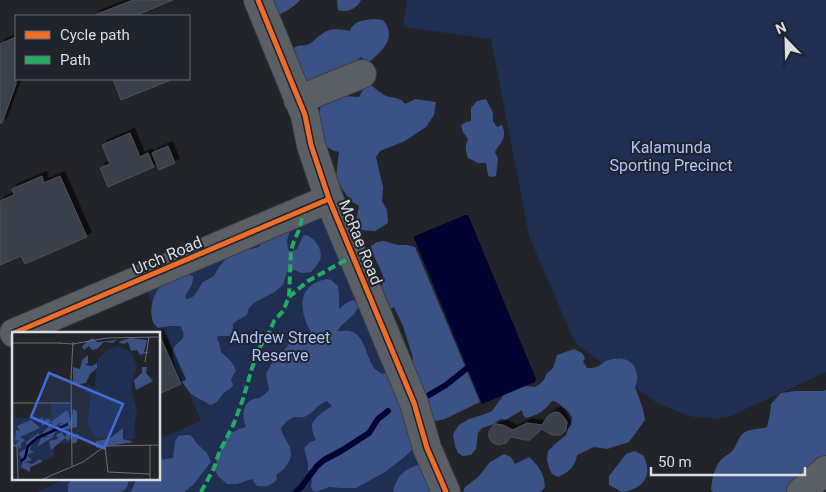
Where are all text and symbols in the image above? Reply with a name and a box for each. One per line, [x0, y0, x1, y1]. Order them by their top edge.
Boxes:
legend [15, 15, 190, 80]
north arrow [761, 15, 811, 65]
text: N [773, 19, 789, 37]
text: Cycle path [60, 26, 130, 44]
text: Path [60, 51, 91, 69]
park label: Kalamunda Sporting Precinct [610, 138, 732, 175]
street label: McRae Road [335, 197, 386, 288]
street label: Urch Road [130, 232, 205, 279]
park label: Andrew Street Reserve [230, 328, 330, 365]
inset map [12, 332, 160, 480]
scale bar [651, 444, 805, 476]
text: 50 m [658, 453, 692, 471]

